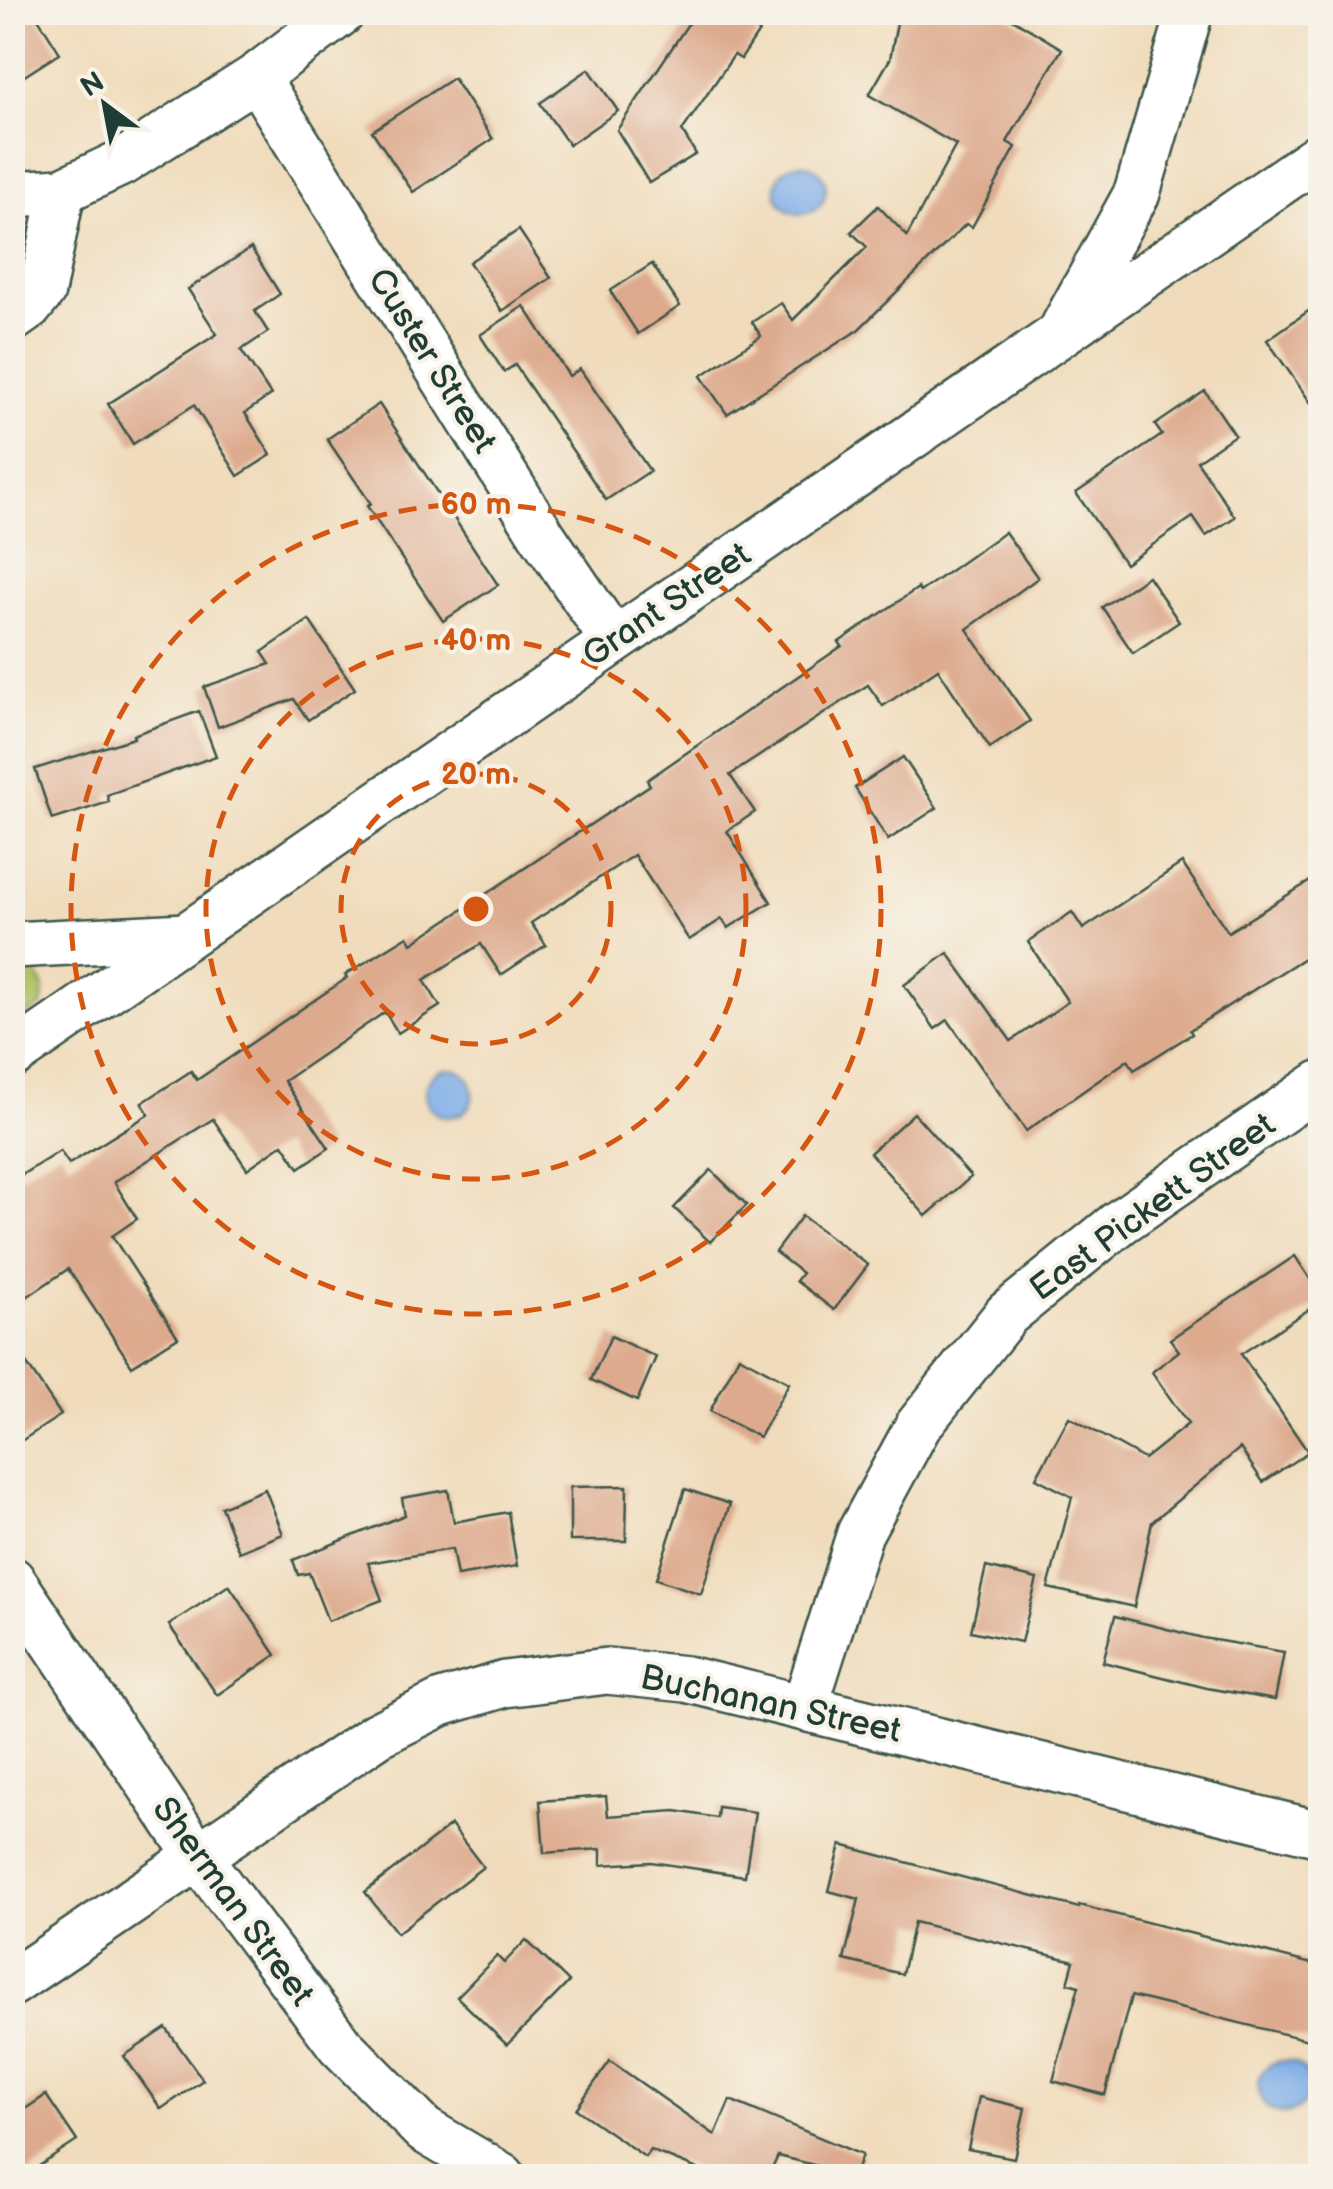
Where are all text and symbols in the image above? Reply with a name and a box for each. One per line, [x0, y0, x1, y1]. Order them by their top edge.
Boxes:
north arrow [55, 55, 155, 155]
text: N [75, 66, 110, 105]
street label: Custer Street [358, 261, 506, 461]
text: 60 m [441, 487, 511, 523]
street label: Grant Street [575, 533, 759, 677]
text: 40 m [441, 623, 511, 659]
text: 20 m [441, 757, 511, 793]
centre of rings [458, 891, 494, 927]
street label: East Pickett Street [1022, 1104, 1284, 1311]
street label: Buchanan Street [636, 1656, 905, 1753]
street label: Sherman Street [143, 1789, 323, 2015]

